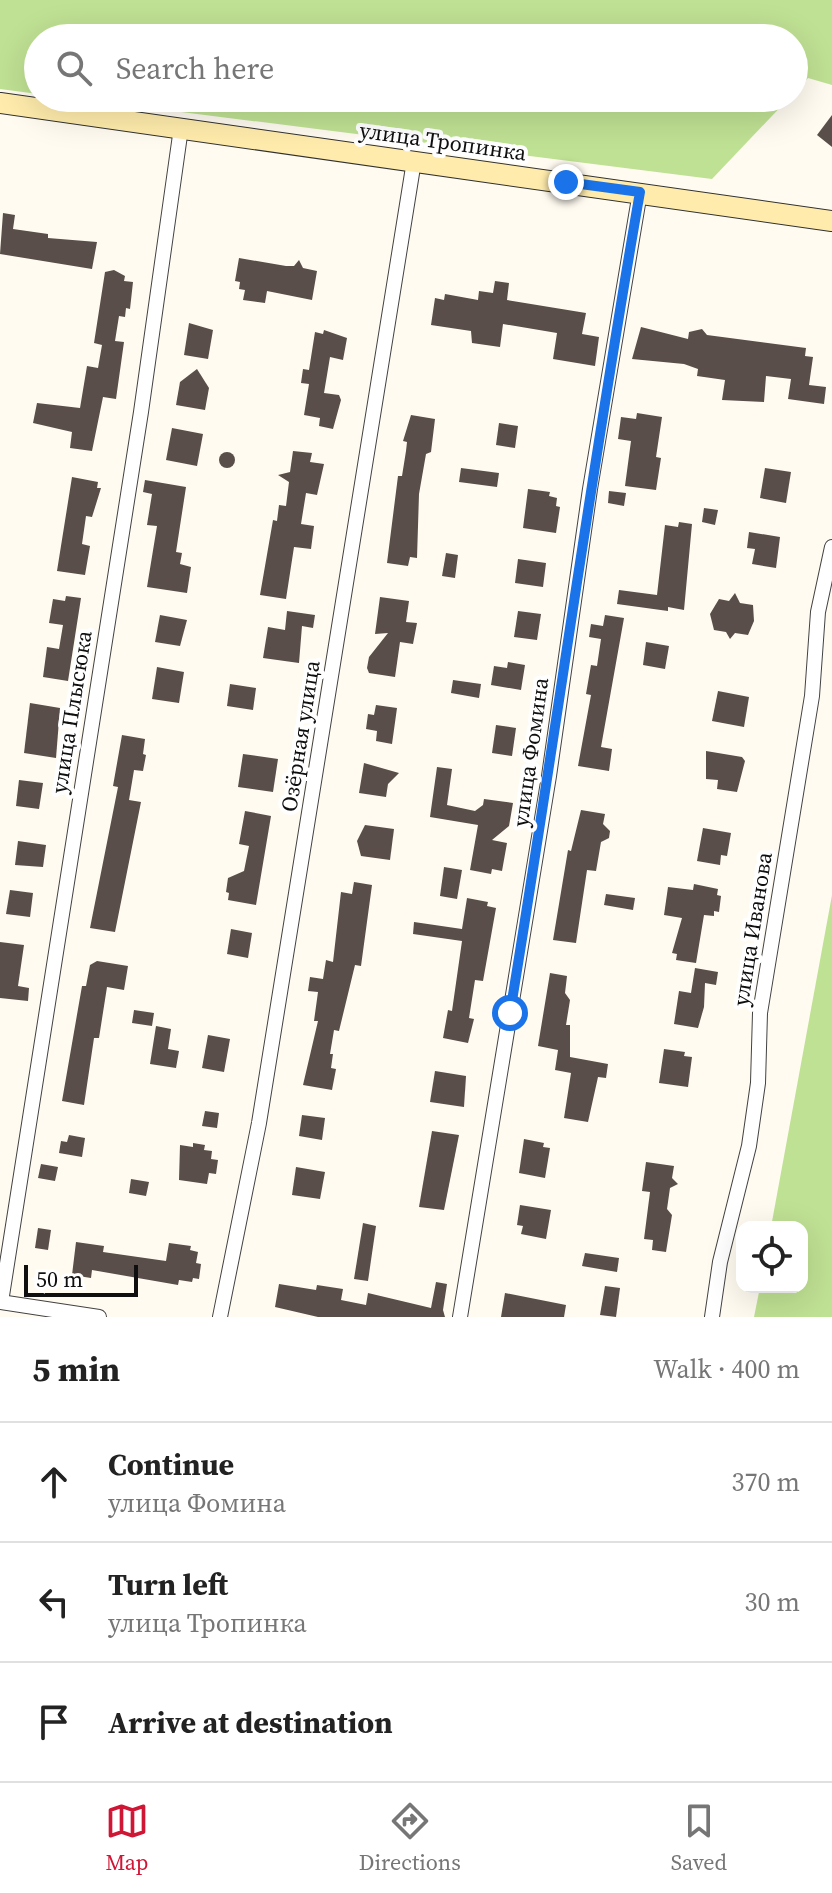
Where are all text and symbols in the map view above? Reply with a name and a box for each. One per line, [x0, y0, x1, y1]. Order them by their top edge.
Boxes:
search box [24, 24, 808, 112]
icon: search [52, 46, 96, 90]
text: Search here [116, 48, 274, 89]
street label: улица Тропинка [358, 114, 529, 168]
route end [548, 164, 584, 200]
street label: улица Плысюка [43, 628, 99, 796]
street label: Озёрная улица [273, 657, 327, 814]
street label: улица Фомина [505, 675, 555, 829]
street label: улица Иванова [725, 849, 779, 1008]
route start [492, 995, 528, 1031]
map controls [736, 1221, 808, 1293]
button: locate [736, 1221, 808, 1293]
scale bar [24, 1261, 138, 1297]
text: 50 m [36, 1264, 83, 1294]
text: 5 min [32, 1346, 120, 1392]
text: Walk · 400 m [653, 1351, 800, 1387]
text: Continue [108, 1444, 234, 1485]
icon: ahead [32, 1460, 76, 1504]
text: 370 m [732, 1464, 800, 1500]
text: улица Фомина [108, 1485, 286, 1521]
text: Turn left [108, 1564, 228, 1605]
icon: left [32, 1580, 76, 1624]
text: 30 m [745, 1584, 800, 1620]
text: улица Тропинка [108, 1605, 307, 1641]
icon: arrive [32, 1700, 76, 1744]
text: Arrive at destination [108, 1702, 393, 1743]
tab: Map [105, 1799, 149, 1877]
tab: Directions [359, 1799, 461, 1877]
tab: Saved [671, 1799, 727, 1877]

